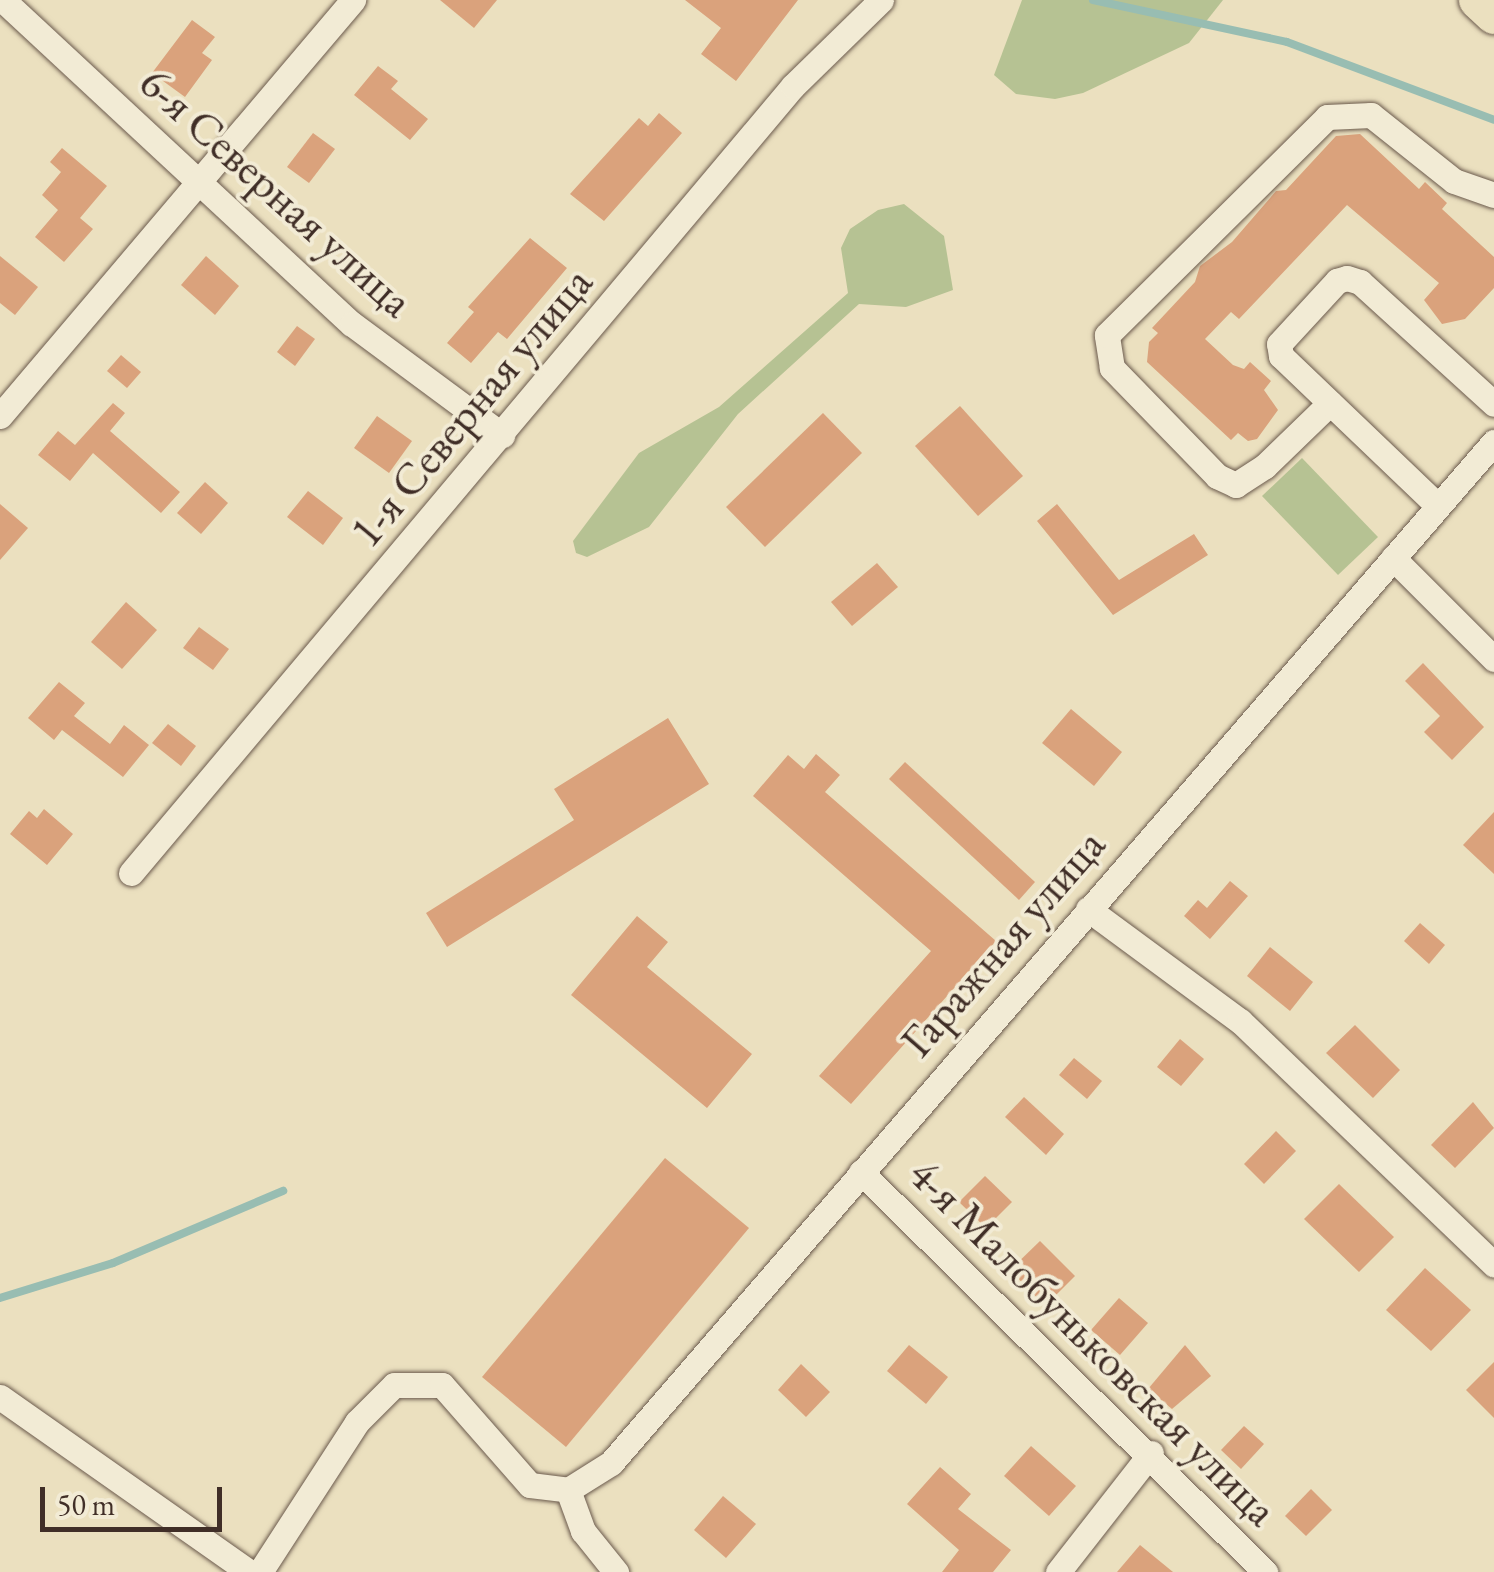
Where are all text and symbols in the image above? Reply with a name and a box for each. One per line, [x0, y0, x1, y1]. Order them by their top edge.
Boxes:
street label: 6-я Северная улица [129, 55, 423, 329]
street label: 1-я Северная улица [338, 256, 604, 558]
street label: Гаражная улица [890, 818, 1116, 1068]
street label: 4-я Малобуньковская улица [898, 1147, 1288, 1537]
scale bar [45, 1467, 228, 1529]
text: 50 m [57, 1485, 115, 1524]

